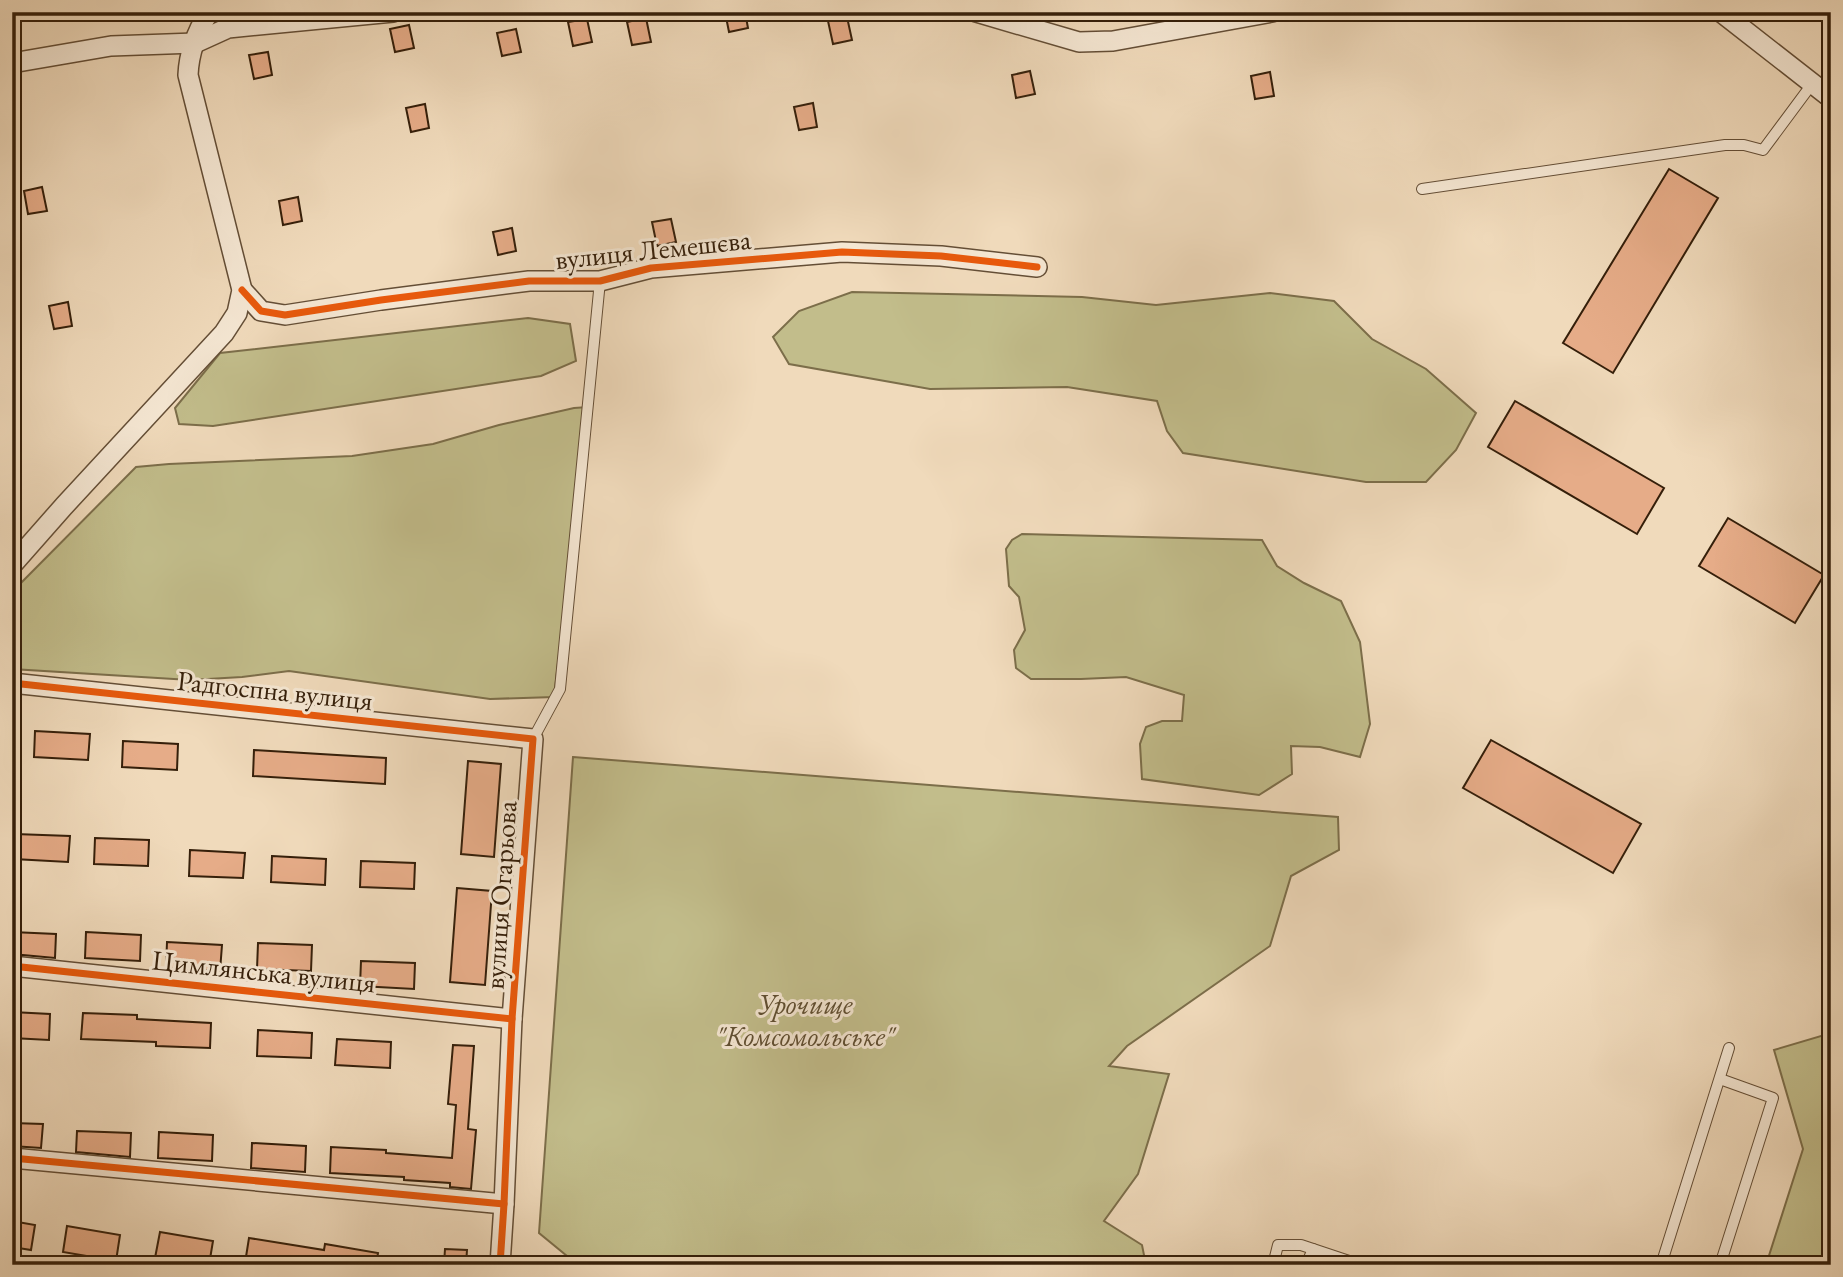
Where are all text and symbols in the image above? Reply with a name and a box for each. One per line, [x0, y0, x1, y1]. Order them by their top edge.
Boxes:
street label: вулиця Лемешєва [553, 221, 753, 277]
street label: Радгоспна вулиця [175, 662, 375, 718]
street label: вулиця Огарьова [475, 799, 525, 991]
street label: Цимлянська вулиця [151, 941, 377, 1001]
park label: Урочище "Комсомольське" [716, 986, 897, 1054]

